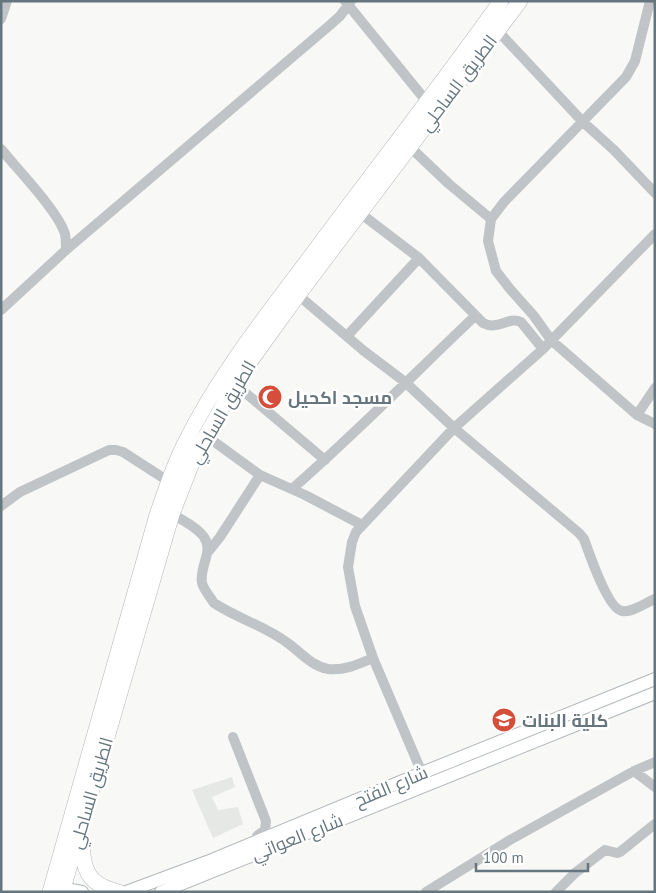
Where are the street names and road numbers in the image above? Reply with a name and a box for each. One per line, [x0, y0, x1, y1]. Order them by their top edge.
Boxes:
street label: الطريق الساحلي [414, 30, 504, 138]
street label: الطريق الساحلي [183, 356, 263, 469]
street label: الطريق الساحلي [64, 734, 121, 852]
street label: شارع الفتح [351, 760, 432, 813]
street label: شارع العواتي [248, 808, 347, 869]

